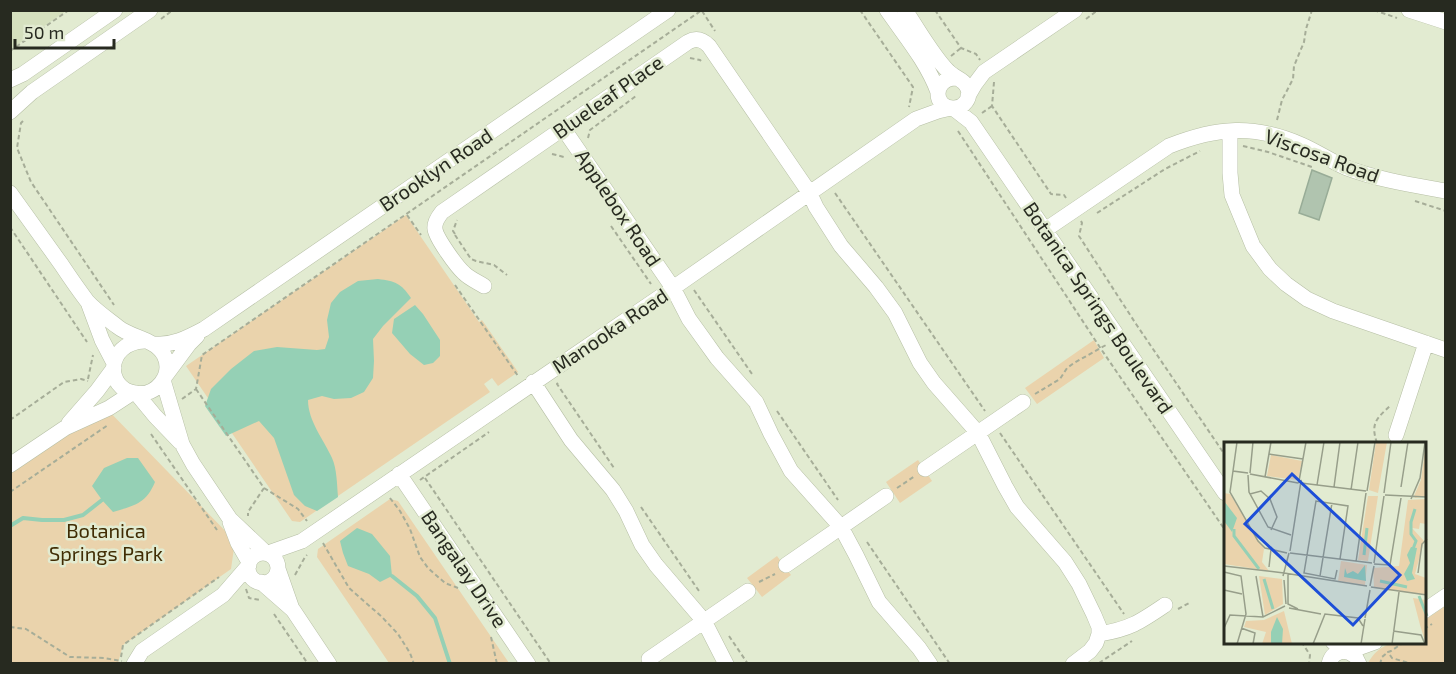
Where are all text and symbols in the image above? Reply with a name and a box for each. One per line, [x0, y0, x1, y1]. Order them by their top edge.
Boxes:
scale bar [15, 12, 114, 50]
text: 50 m [24, 21, 64, 43]
street label: Blueleaf Place [548, 49, 667, 143]
street label: Brooklyn Road [374, 123, 497, 216]
street label: Viscosa Road [1262, 123, 1383, 187]
street label: Applebox Road [571, 144, 667, 271]
street label: Botanica Springs Boulevard [1019, 197, 1179, 418]
street label: Manooka Road [547, 283, 672, 378]
inset map [1224, 442, 1426, 644]
street label: Bangalay Drive [417, 505, 513, 632]
park label: Botanica Springs Park [49, 518, 163, 565]

